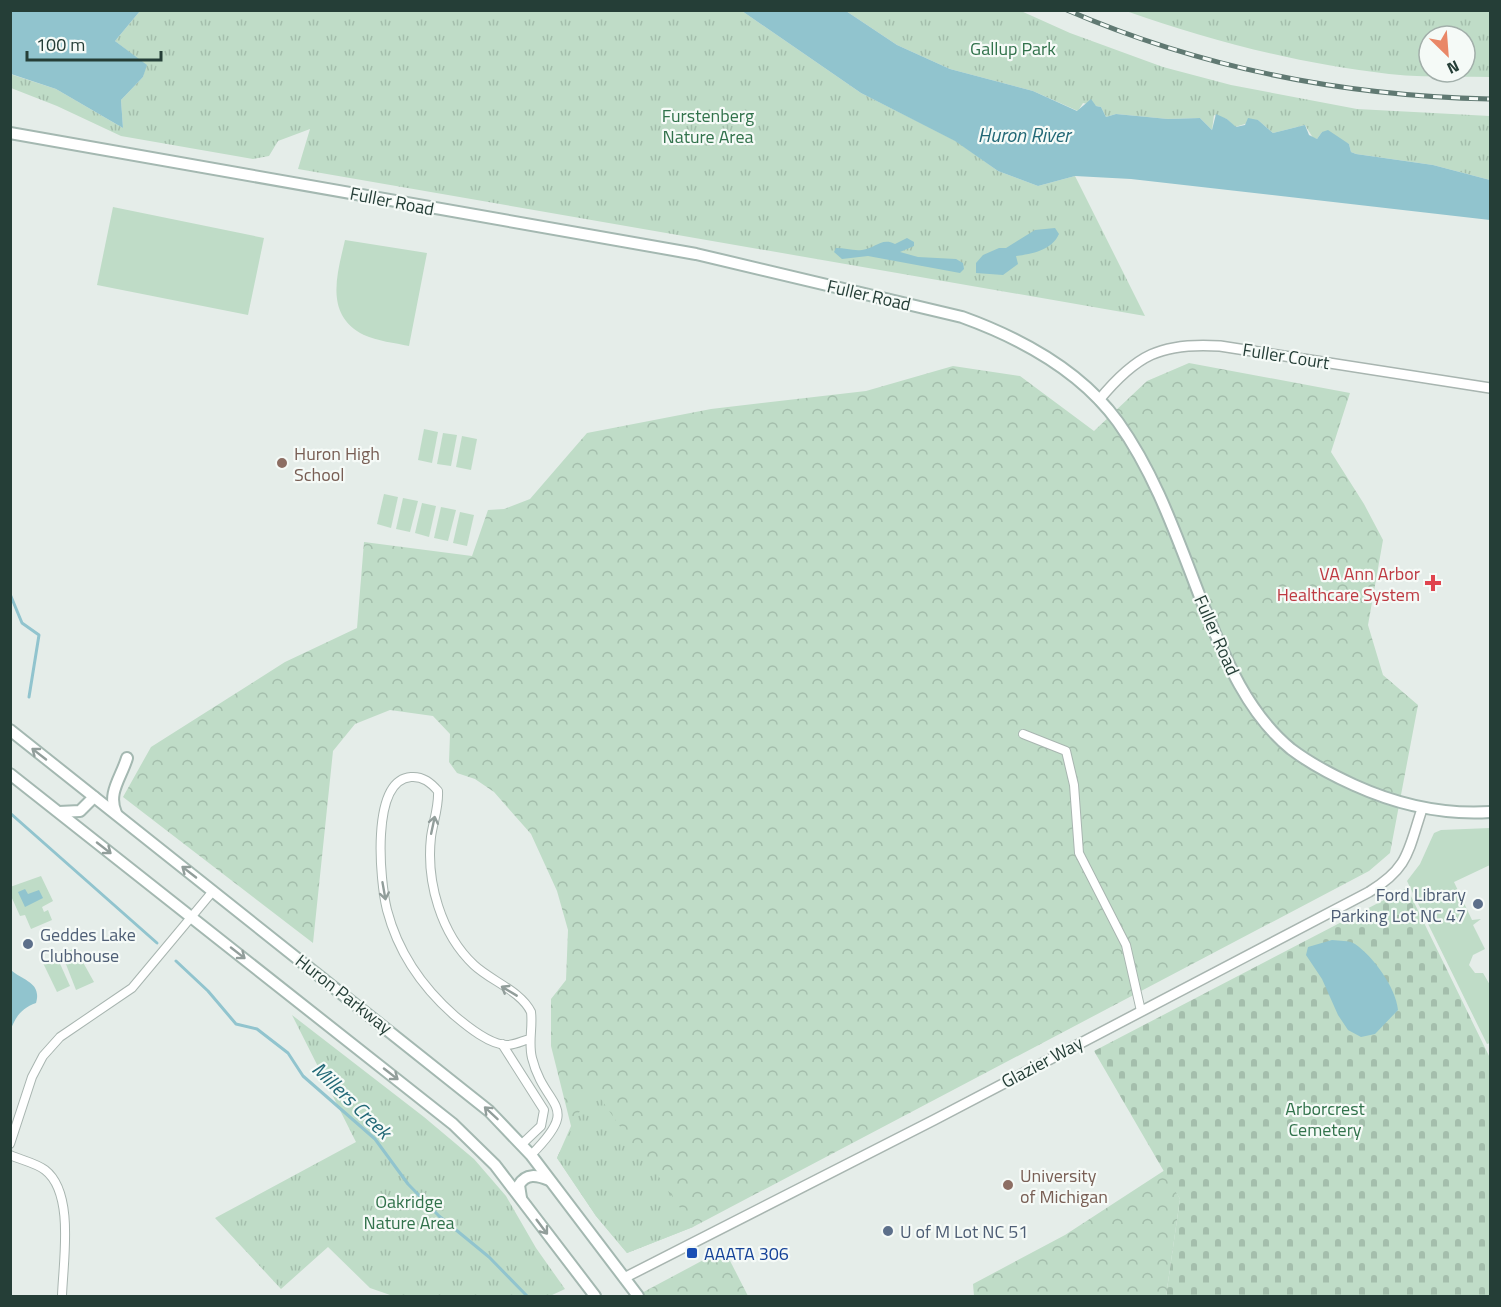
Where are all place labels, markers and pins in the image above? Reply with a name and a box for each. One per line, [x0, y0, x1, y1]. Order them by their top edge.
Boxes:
place label: Huron High School [294, 440, 380, 488]
marker: Huron High School [275, 456, 289, 470]
place label: VA Ann Arbor Healthcare System [1277, 560, 1420, 608]
marker: VA Ann Arbor Healthcare System [1424, 574, 1442, 592]
place label: Ford Library Parking Lot NC 47 [1330, 881, 1466, 929]
marker: Ford Library Parking Lot NC 47 [1471, 897, 1485, 911]
place label: Geddes Lake Clubhouse [40, 921, 136, 969]
marker: Geddes Lake Clubhouse [21, 937, 35, 951]
place label: University of Michigan [1020, 1162, 1108, 1210]
marker: University of Michigan [1001, 1178, 1015, 1192]
place label: U of M Lot NC 51 [900, 1218, 1028, 1245]
marker: U of M Lot NC 51 [881, 1224, 895, 1238]
place label: AAATA 306 [704, 1240, 789, 1267]
marker: AAATA 306 [685, 1246, 699, 1260]

